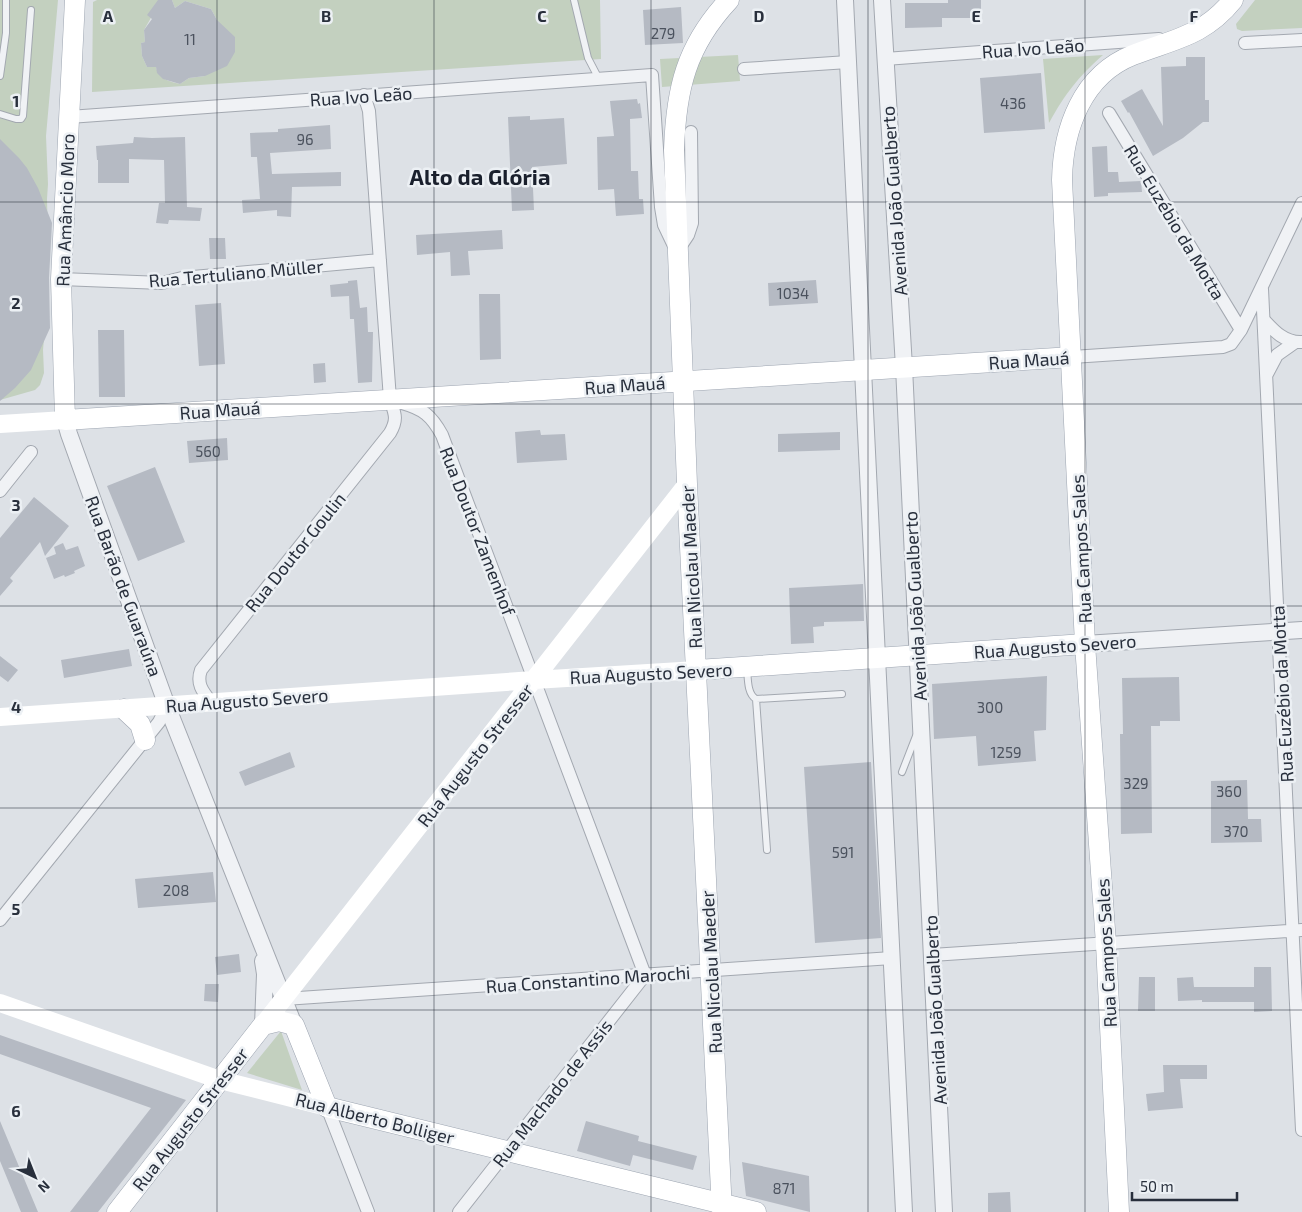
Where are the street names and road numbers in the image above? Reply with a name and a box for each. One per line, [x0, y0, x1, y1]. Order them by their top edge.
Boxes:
street label: Rua Ivo Leão [981, 33, 1085, 63]
street label: Rua Ivo Leão [309, 81, 413, 111]
street label: Avenida João Gualberto [876, 105, 912, 297]
street label: Rua Amâncio Moro [51, 133, 79, 287]
street label: Rua Euzébio da Motta [1120, 140, 1230, 304]
street label: Rua Tertuliano Müller [148, 254, 324, 292]
street label: Rua Mauá [988, 346, 1070, 374]
street label: Rua Mauá [584, 371, 666, 399]
street label: Rua Mauá [179, 396, 261, 424]
street label: Rua Doutor Zamenhof [436, 443, 521, 620]
street label: Rua Campos Sales [1066, 474, 1096, 624]
street label: Rua Nicolau Maeder [676, 485, 706, 649]
street label: Rua Doutor Goulin [240, 488, 350, 616]
street label: Rua Barão de Guaraúna [81, 493, 167, 679]
street label: Avenida João Gualberto [899, 510, 931, 702]
street label: Rua Euzébio da Motta [1266, 605, 1298, 783]
street label: Rua Augusto Severo [973, 629, 1137, 663]
street label: Rua Augusto Severo [569, 658, 733, 688]
street label: Rua Augusto Stresser [412, 679, 538, 831]
street label: Rua Augusto Severo [165, 683, 329, 717]
street label: Rua Campos Sales [1091, 878, 1121, 1028]
street label: Rua Nicolau Maeder [696, 890, 726, 1054]
street label: Avenida João Gualberto [919, 914, 951, 1106]
street label: Rua Constantino Marochi [485, 961, 691, 997]
street label: Rua Machado de Assis [488, 1015, 616, 1171]
street label: Rua Augusto Stresser [127, 1043, 253, 1195]
street label: Rua Alberto Bolliger [293, 1088, 457, 1148]

